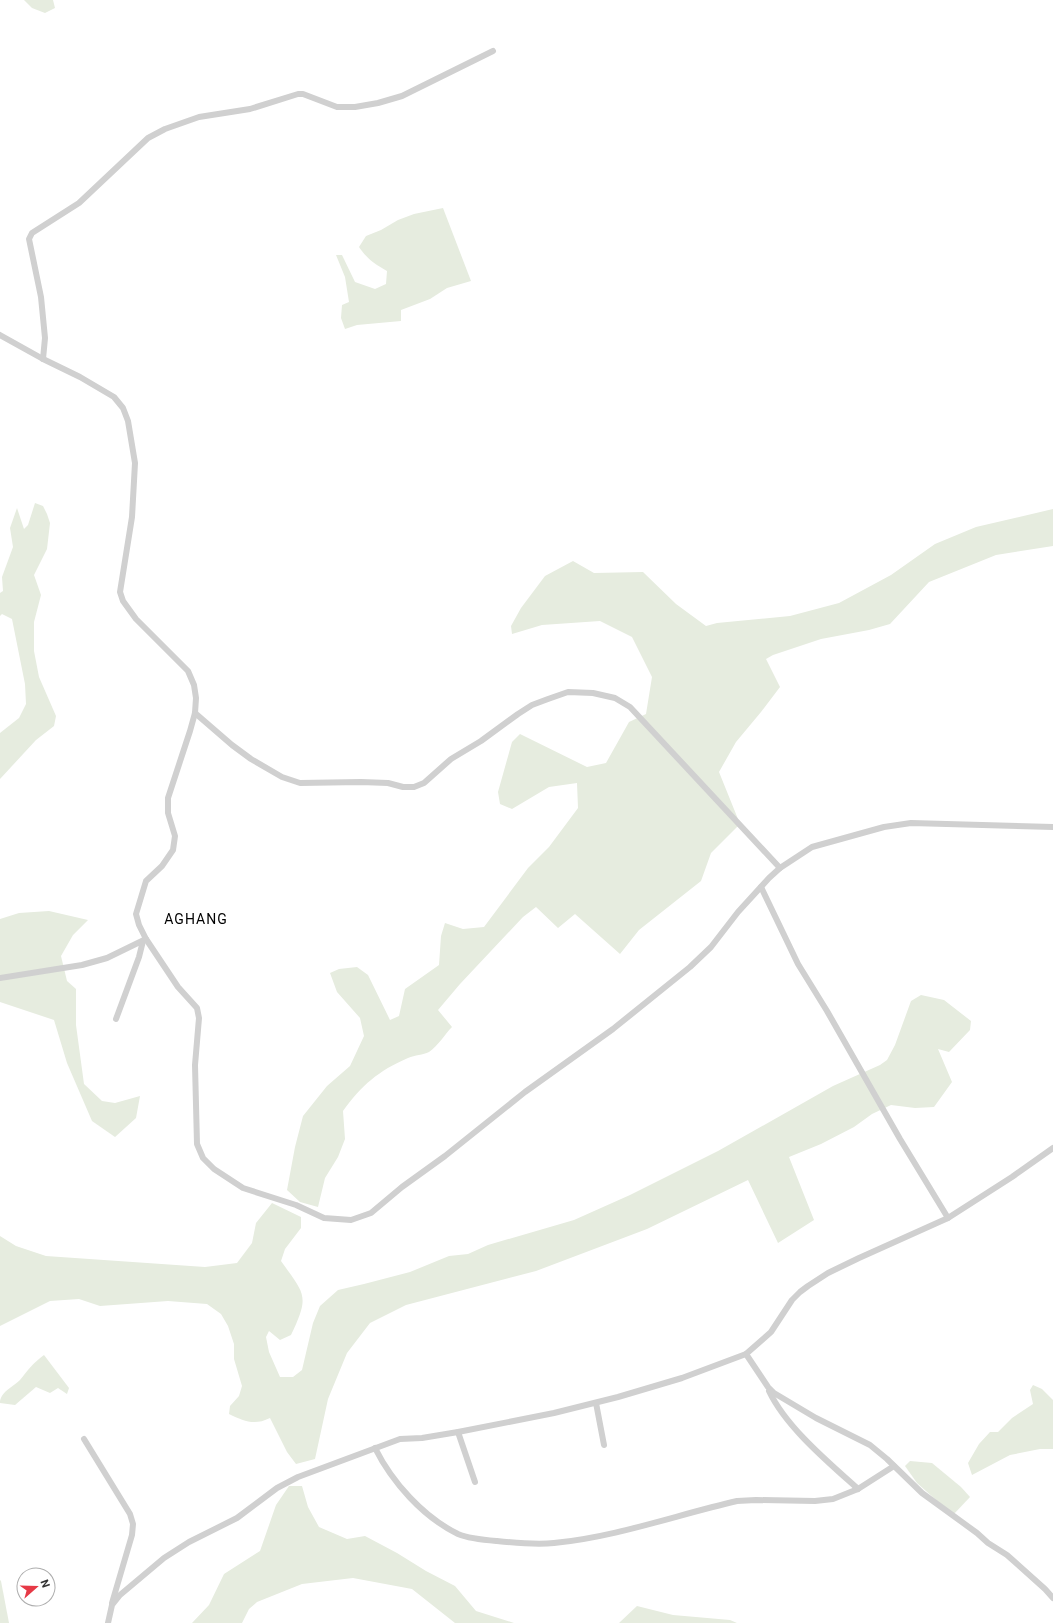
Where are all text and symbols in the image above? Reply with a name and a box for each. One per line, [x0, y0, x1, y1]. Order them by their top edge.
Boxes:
district label: AGHANG [164, 911, 228, 927]
north arrow [16, 1567, 56, 1607]
text: N [37, 1578, 52, 1590]

